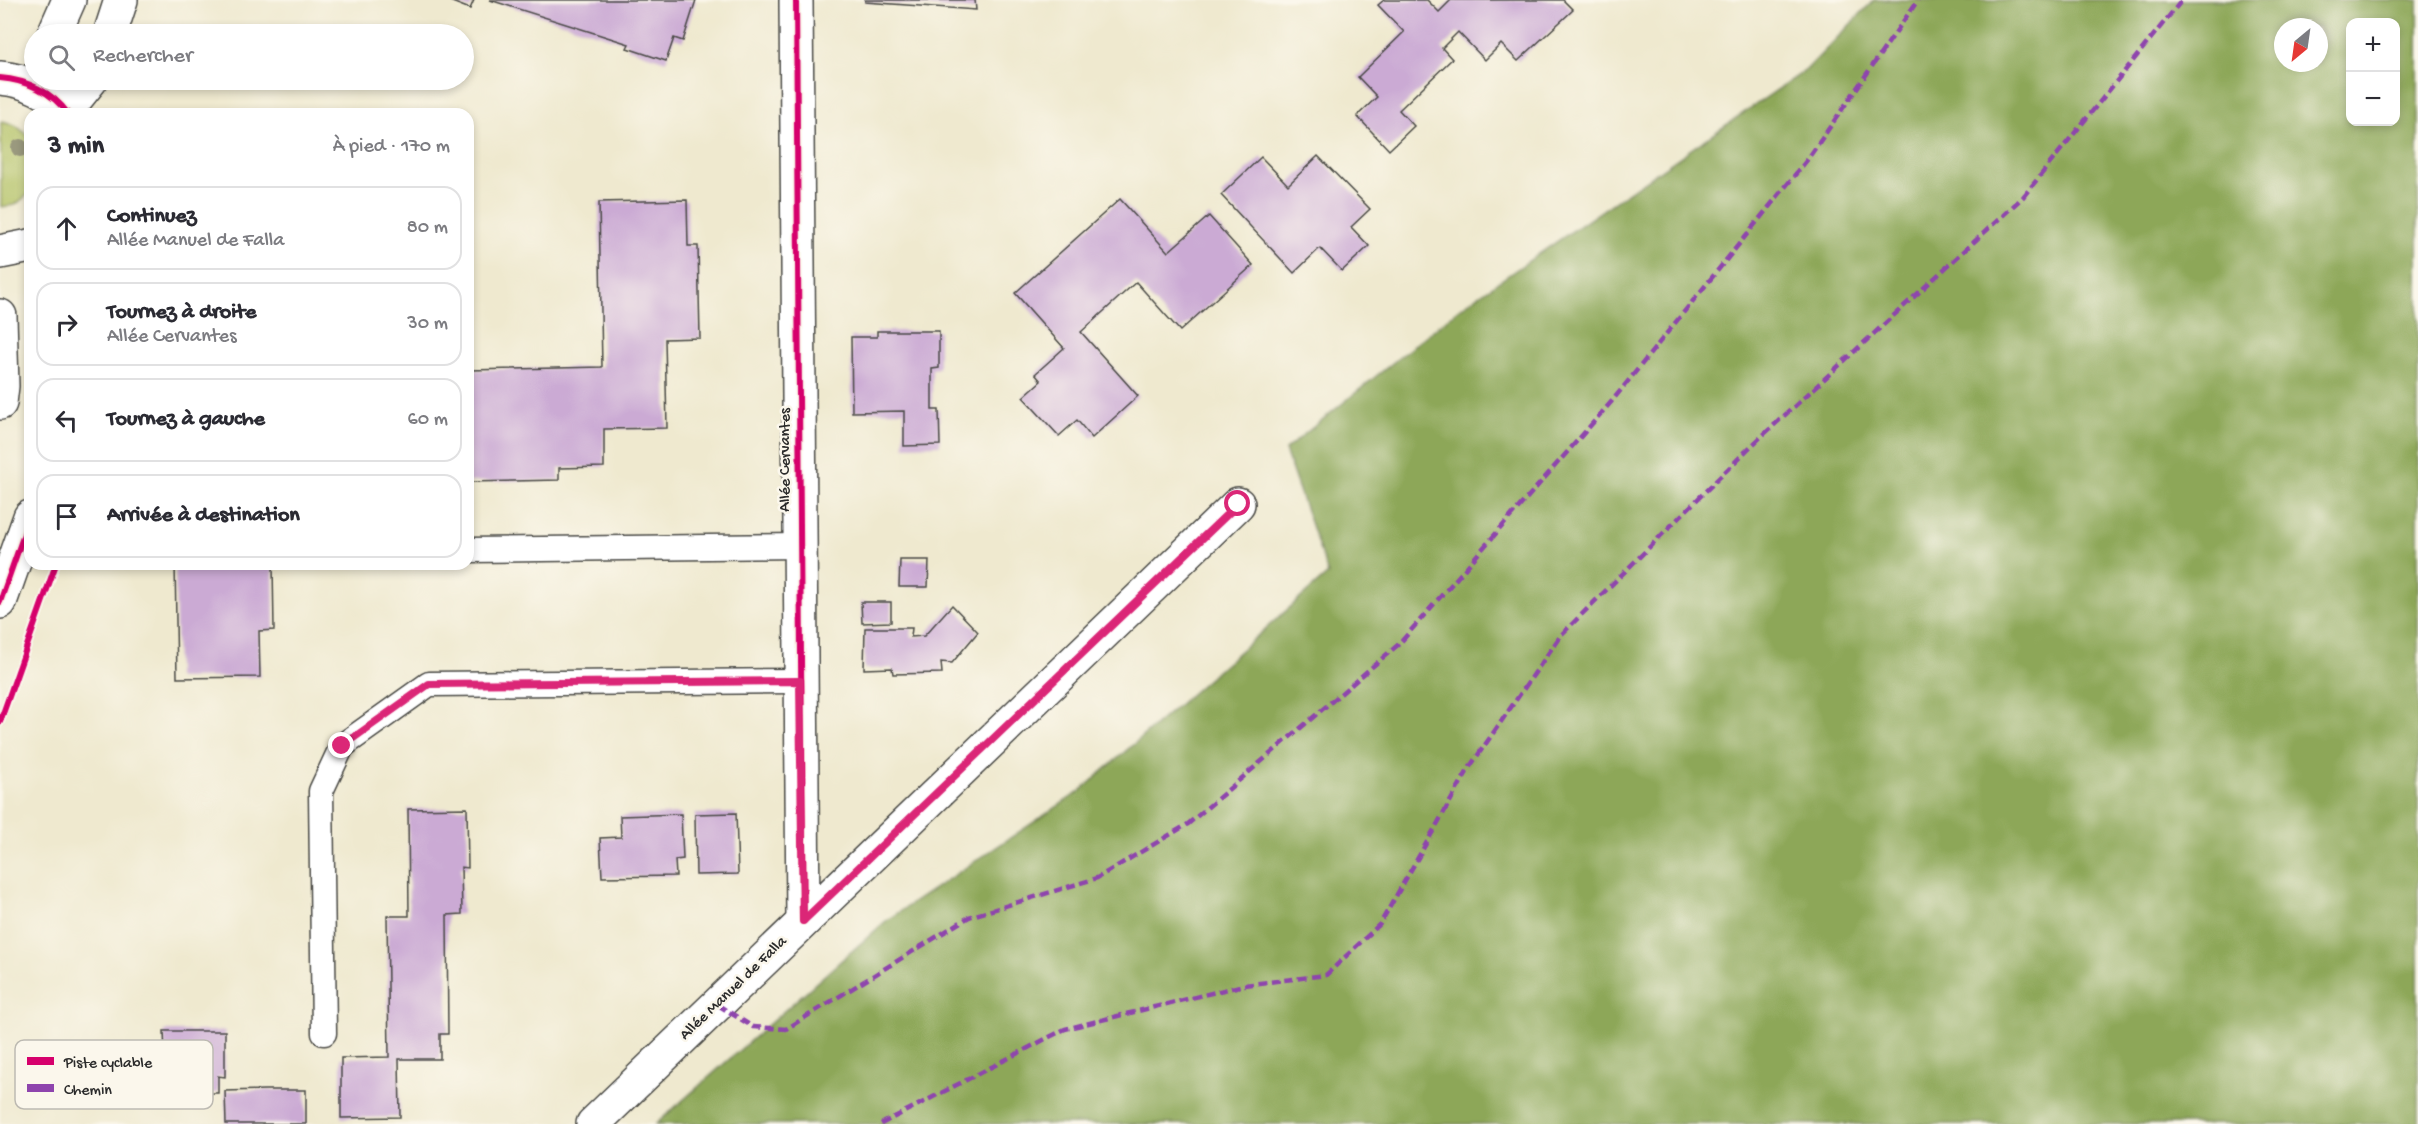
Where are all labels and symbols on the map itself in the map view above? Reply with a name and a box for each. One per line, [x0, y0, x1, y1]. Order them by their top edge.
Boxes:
north arrow [2274, 18, 2328, 72]
street label: Allée Cervantes [777, 407, 796, 512]
route start [1224, 490, 1250, 516]
route end [328, 732, 354, 758]
street label: Allée Manuel de Falla [676, 932, 792, 1045]
legend [15, 1040, 213, 1109]
text: Piste cyclable [63, 1055, 153, 1074]
text: Chemin [64, 1082, 112, 1101]

